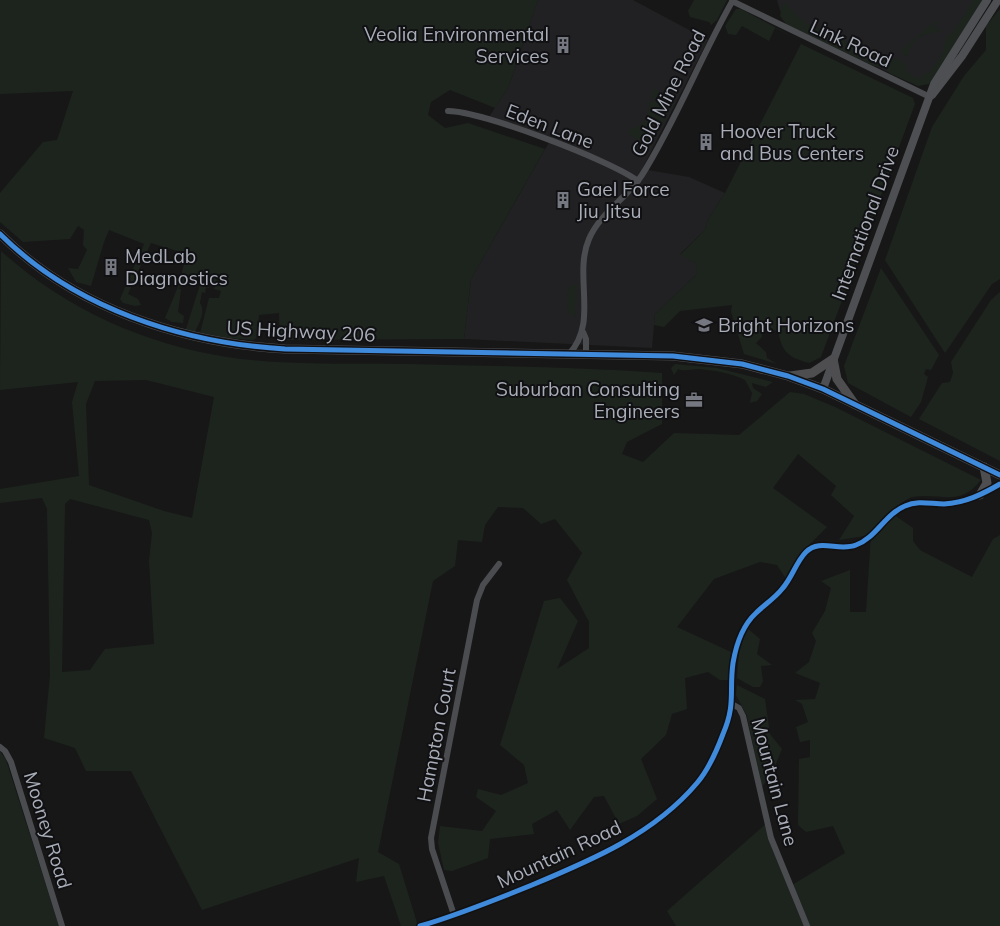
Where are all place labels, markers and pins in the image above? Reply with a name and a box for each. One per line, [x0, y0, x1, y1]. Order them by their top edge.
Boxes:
place label: Veolia Environmental Services [364, 22, 549, 68]
building icon: Veolia Environmental Services [553, 35, 573, 55]
place label: Hoover Truck and Bus Centers [720, 119, 864, 165]
building icon: Hoover Truck and Bus Centers [696, 132, 716, 152]
place label: Gael Force Jiu Jitsu [577, 177, 670, 223]
building icon: Gael Force Jiu Jitsu [553, 190, 573, 210]
place label: MedLab Diagnostics [125, 244, 228, 290]
building icon: MedLab Diagnostics [101, 257, 121, 277]
place label: Bright Horizons [718, 313, 854, 337]
school or university icon: Bright Horizons [694, 315, 714, 335]
place label: Suburban Consulting Engineers [496, 377, 680, 423]
office icon: Suburban Consulting Engineers [684, 390, 704, 410]

